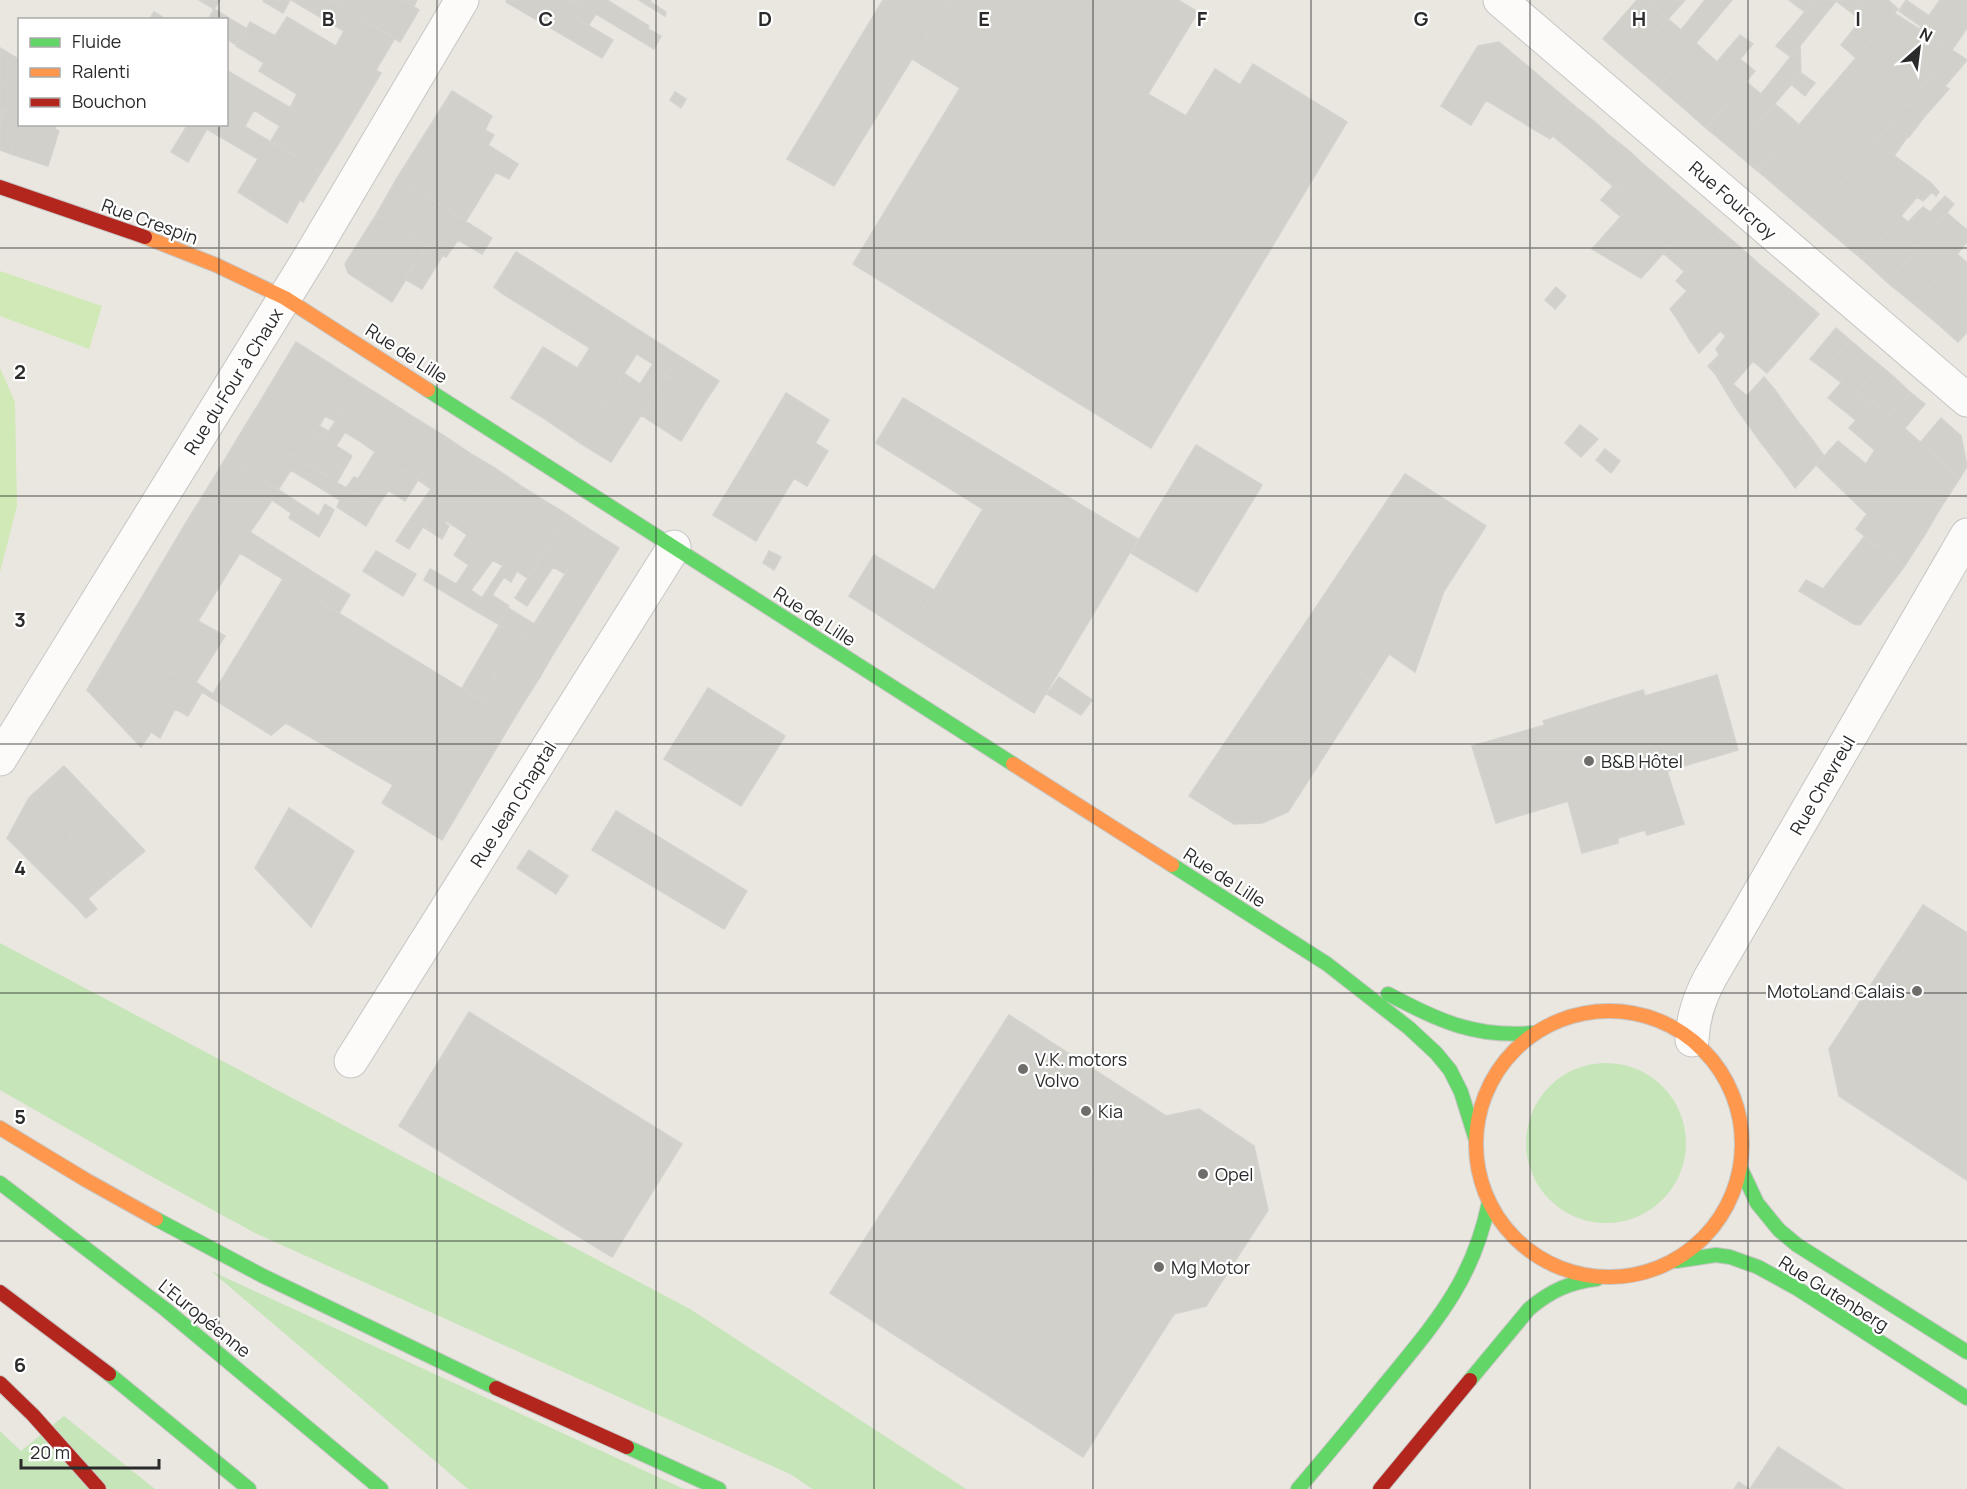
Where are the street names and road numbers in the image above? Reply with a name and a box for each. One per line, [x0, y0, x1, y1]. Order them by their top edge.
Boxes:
street label: Rue Fourcroy [1684, 155, 1782, 245]
street label: Rue Crespin [99, 192, 201, 250]
street label: Rue du Four à Chaux [178, 303, 288, 459]
street label: Rue de Lille [361, 318, 453, 388]
street label: Rue de Lille [769, 581, 861, 651]
street label: Rue Chevreul [1784, 731, 1860, 839]
street label: Rue Jean Chaptal [464, 736, 562, 872]
street label: Rue de Lille [1179, 842, 1271, 912]
street label: Rue Gutenberg [1775, 1250, 1893, 1336]
street label: L'Européenne [154, 1273, 256, 1363]

